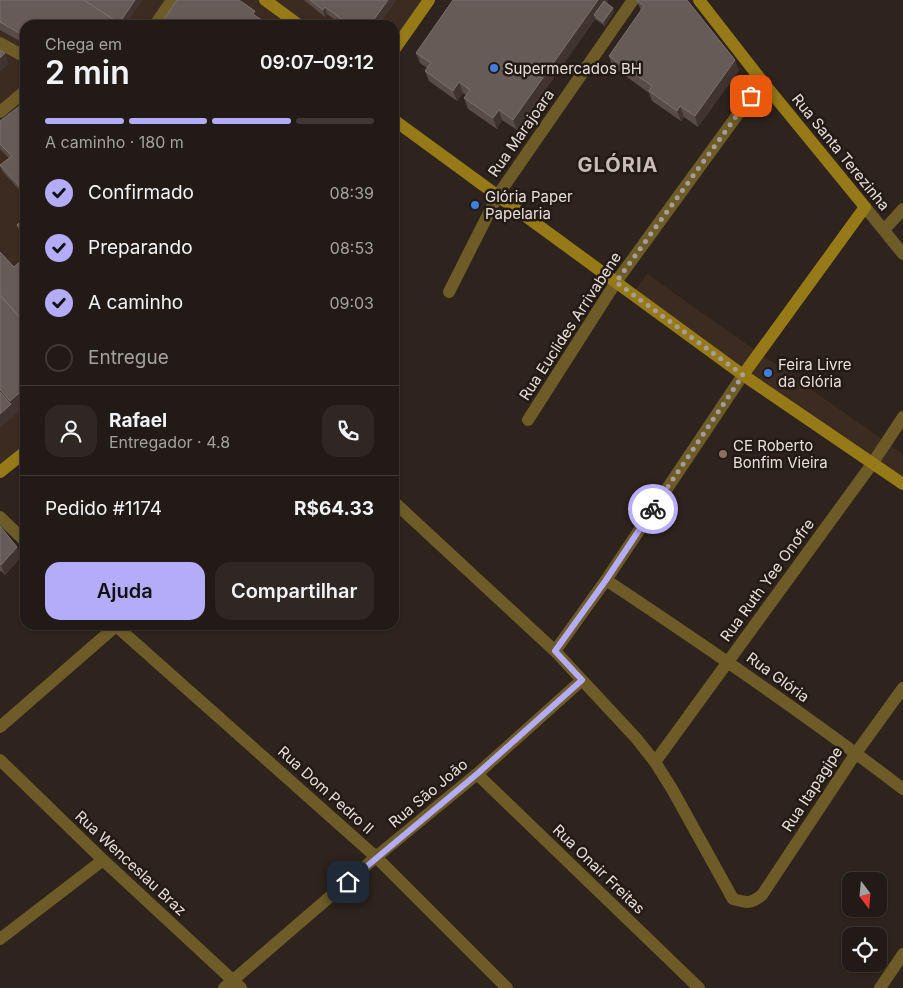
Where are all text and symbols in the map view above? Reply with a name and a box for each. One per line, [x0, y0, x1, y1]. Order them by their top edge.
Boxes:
text: Chega em [45, 34, 122, 54]
text: 09:07–09:12 [260, 51, 374, 74]
text: 2 min [45, 53, 130, 92]
place label: Supermercados BH [504, 59, 642, 78]
marker: Supermercados BH [488, 62, 500, 74]
pin [730, 75, 772, 117]
icon: bag [737, 82, 765, 110]
street label: Rua Marajoara [484, 86, 558, 180]
street label: Rua Santa Terezinha [788, 90, 894, 214]
text: A caminho · 180 m [45, 132, 184, 152]
district label: GLÓRIA [578, 152, 658, 177]
icon: check [45, 179, 73, 207]
text: Confirmado [88, 181, 194, 204]
text: 08:39 [330, 183, 374, 203]
place label: Glória Paper Papelaria [485, 187, 573, 223]
marker: Glória Paper Papelaria [469, 199, 481, 211]
icon: check [45, 234, 73, 262]
text: Preparando [88, 236, 193, 259]
text: 08:53 [330, 238, 374, 258]
street label: Rua Euclides Arrivabene [515, 248, 625, 404]
icon: check [45, 289, 73, 317]
text: A caminho [88, 291, 183, 314]
text: 09:03 [329, 293, 374, 313]
text: Entregue [88, 346, 169, 369]
place label: Feira Livre da Glória [778, 355, 852, 391]
marker: Feira Livre da Glória [762, 367, 774, 379]
button: person [45, 405, 97, 457]
button: phone [322, 405, 374, 457]
text: Rafael [109, 409, 167, 432]
text: Entregador · 4.8 [109, 432, 230, 452]
place label: CE Roberto Bonfim Vieira [733, 436, 828, 472]
marker: CE Roberto Bonfim Vieira [717, 448, 729, 460]
courier [628, 484, 678, 534]
icon: bike [639, 495, 667, 523]
text: Pedido #1174 [45, 497, 162, 520]
text: R$64.33 [294, 497, 374, 520]
street label: Rua Ruth Yee Onofre [716, 515, 818, 645]
button: Ajuda [45, 562, 205, 620]
button: Compartilhar [215, 562, 374, 620]
street label: Rua Glória [743, 648, 813, 706]
street label: Rua Dom Pedro II [274, 742, 378, 838]
street label: Rua Itapagipe [778, 743, 846, 835]
street label: Rua São João [385, 754, 471, 832]
street label: Rua Wenceslau Braz [71, 806, 191, 920]
street label: Rua Onair Freitas [549, 820, 649, 918]
pin [327, 861, 369, 903]
icon: home [334, 868, 362, 896]
north arrow [842, 872, 888, 918]
map controls [842, 872, 887, 972]
button: locate [842, 927, 887, 972]

